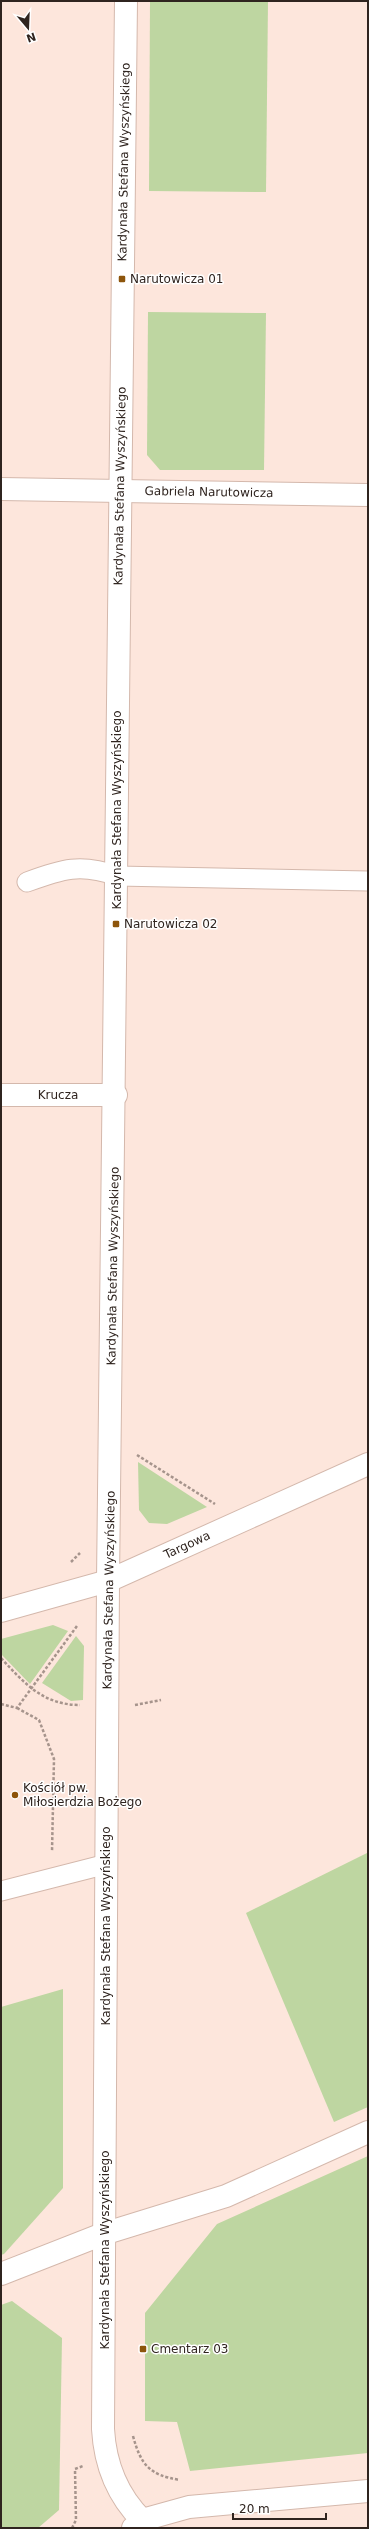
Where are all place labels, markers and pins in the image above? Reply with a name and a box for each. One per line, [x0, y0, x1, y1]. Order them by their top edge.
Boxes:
place label: Narutowicza 01 [130, 272, 223, 286]
marker: Narutowicza 01 [117, 274, 127, 284]
place label: Narutowicza 02 [124, 917, 217, 931]
marker: Narutowicza 02 [111, 919, 121, 929]
place label: Kościół pw. Miłosierdzia Bożego [23, 1781, 142, 1809]
marker: Kościół pw. Miłosierdzia Bożego [10, 1790, 20, 1800]
place label: Cmentarz 03 [151, 2342, 228, 2356]
marker: Cmentarz 03 [138, 2344, 148, 2354]

